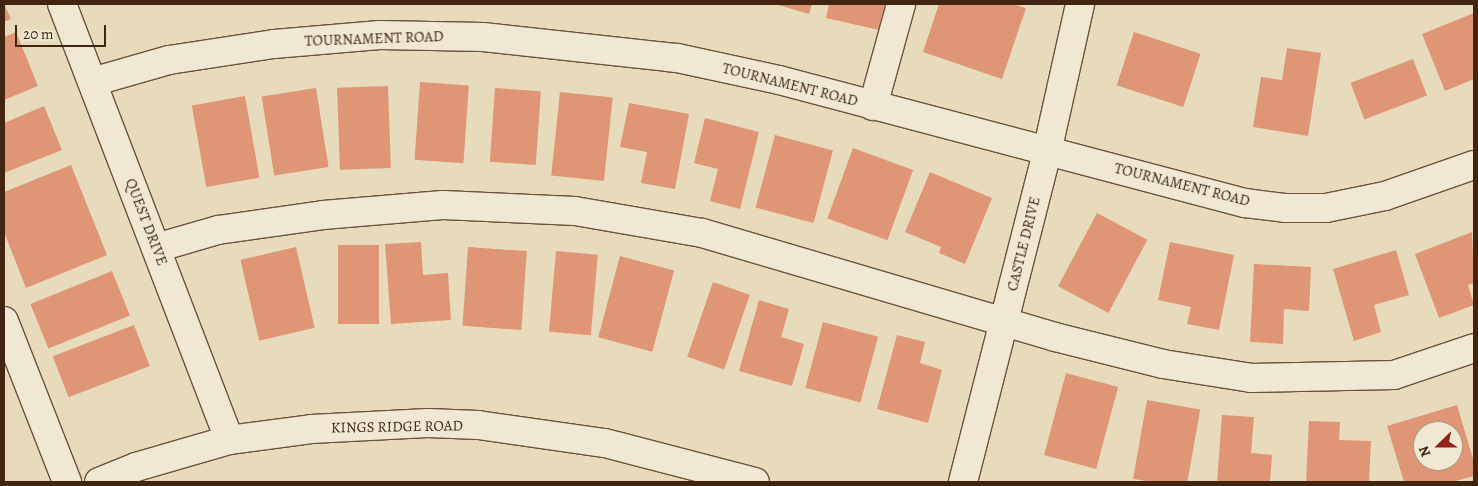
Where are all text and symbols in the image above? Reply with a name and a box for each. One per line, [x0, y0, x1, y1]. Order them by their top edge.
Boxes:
scale bar [18, 15, 109, 47]
text: 20 m [23, 24, 54, 44]
street label: TOURNAMENT ROAD [304, 28, 444, 50]
street label: TOURNAMENT ROAD [720, 59, 860, 111]
street label: TOURNAMENT ROAD [1112, 159, 1252, 211]
street label: QUEST DRIVE [121, 176, 171, 268]
street label: CASTLE DRIVE [1004, 195, 1044, 293]
street label: KINGS RIDGE ROAD [331, 417, 463, 437]
north arrow [1413, 421, 1463, 471]
text: N [1414, 443, 1435, 460]

